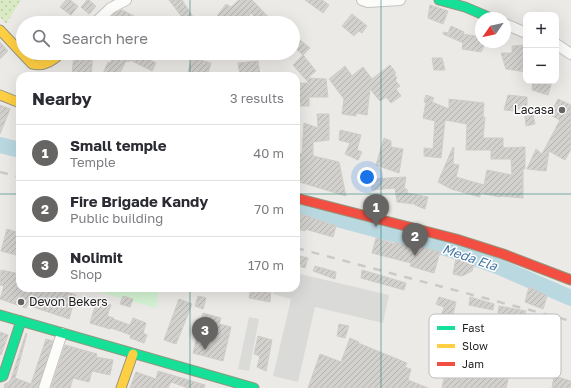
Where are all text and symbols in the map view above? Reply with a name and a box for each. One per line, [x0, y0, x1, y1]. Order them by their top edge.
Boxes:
north arrow [475, 12, 511, 48]
map controls [523, 12, 559, 84]
button: + [523, 12, 559, 48]
search box [16, 16, 300, 60]
icon: search [30, 27, 52, 49]
text: Search here [62, 29, 148, 47]
button: − [523, 48, 559, 84]
text: Nearby [32, 88, 92, 109]
text: 3 results [230, 90, 284, 106]
place label: Lacasa [514, 102, 554, 117]
marker: Lacasa [557, 105, 567, 115]
text: Small temple [70, 136, 167, 154]
text: 1 [42, 145, 48, 161]
text: 40 m [253, 145, 284, 161]
text: Temple [70, 154, 116, 170]
your location [357, 167, 377, 187]
text: Fire Brigade Kandy [70, 192, 208, 210]
pin: 1 [363, 194, 389, 227]
text: 2 [41, 201, 49, 217]
text: 70 m [254, 201, 284, 217]
text: Public building [70, 210, 163, 226]
pin: 2 [402, 223, 428, 256]
water label: Meda Ela [441, 240, 500, 274]
text: Nolimit [70, 248, 123, 266]
text: 3 [41, 257, 49, 273]
text: 170 m [248, 257, 284, 273]
text: Shop [70, 266, 102, 282]
place label: Devon Bekers [29, 294, 108, 309]
marker: Devon Bekers [16, 297, 26, 307]
legend [429, 314, 561, 378]
pin: 3 [192, 317, 218, 350]
text: Fast [462, 321, 485, 334]
text: Slow [462, 339, 488, 352]
text: Jam [462, 357, 484, 370]

